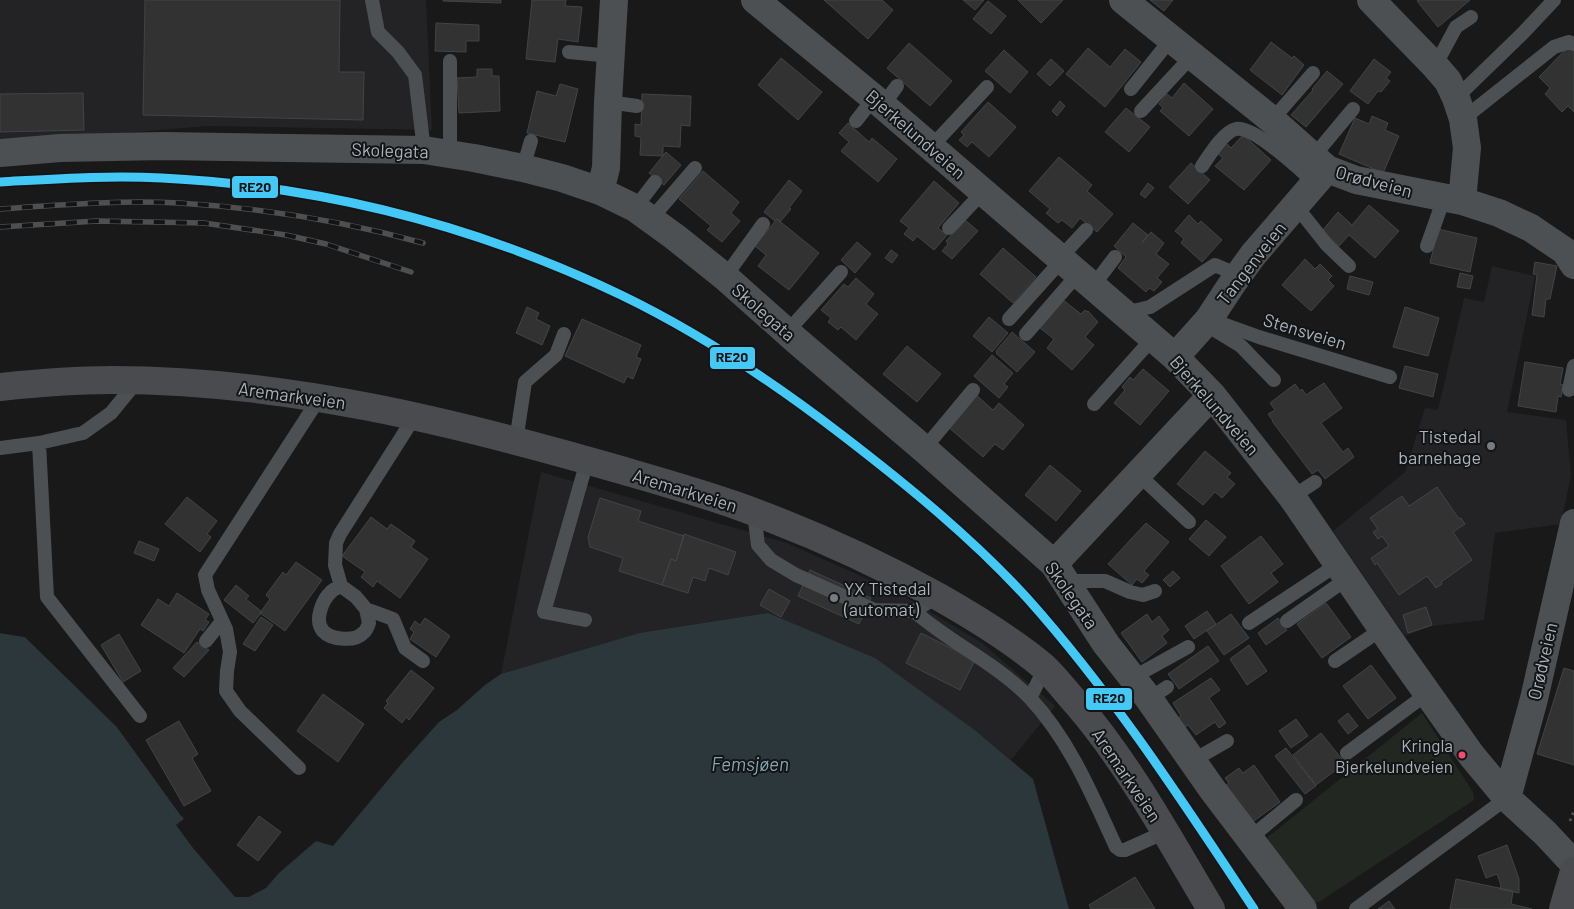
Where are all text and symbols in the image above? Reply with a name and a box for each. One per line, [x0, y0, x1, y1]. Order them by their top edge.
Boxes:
street label: Bjerkelundveien [862, 85, 970, 183]
street label: Skolegata [351, 138, 429, 162]
street label: Orødveien [1333, 160, 1415, 202]
line badge: RE20 [231, 175, 279, 199]
text: RE20 [239, 178, 271, 195]
street label: Tangenveien [1212, 217, 1290, 309]
street label: Skolegata [728, 278, 800, 346]
street label: Stensveien [1261, 308, 1349, 354]
line badge: RE20 [709, 346, 756, 370]
text: RE20 [716, 348, 748, 365]
street label: Bjerkelundveien [1166, 351, 1264, 459]
street label: Aremarkveien [237, 377, 347, 413]
place label: Tistedal barnehage [1398, 425, 1481, 468]
marker: Tistedal barnehage [1485, 440, 1497, 452]
street label: Aremarkveien [630, 464, 740, 516]
street label: Skolegata [1041, 557, 1103, 633]
place label: YX Tistedal (automat) [843, 577, 931, 620]
marker: YX Tistedal (automat) [828, 592, 840, 604]
street label: Orødveien [1522, 620, 1562, 702]
line badge: RE20 [1085, 687, 1133, 711]
text: RE20 [1093, 689, 1125, 706]
street label: Aremarkveien [1088, 724, 1166, 826]
place label: Kringla Bjerkelundveien [1335, 735, 1453, 776]
marker: Kringla Bjerkelundveien [1457, 750, 1467, 760]
water label: Femsjøen [711, 752, 789, 775]

